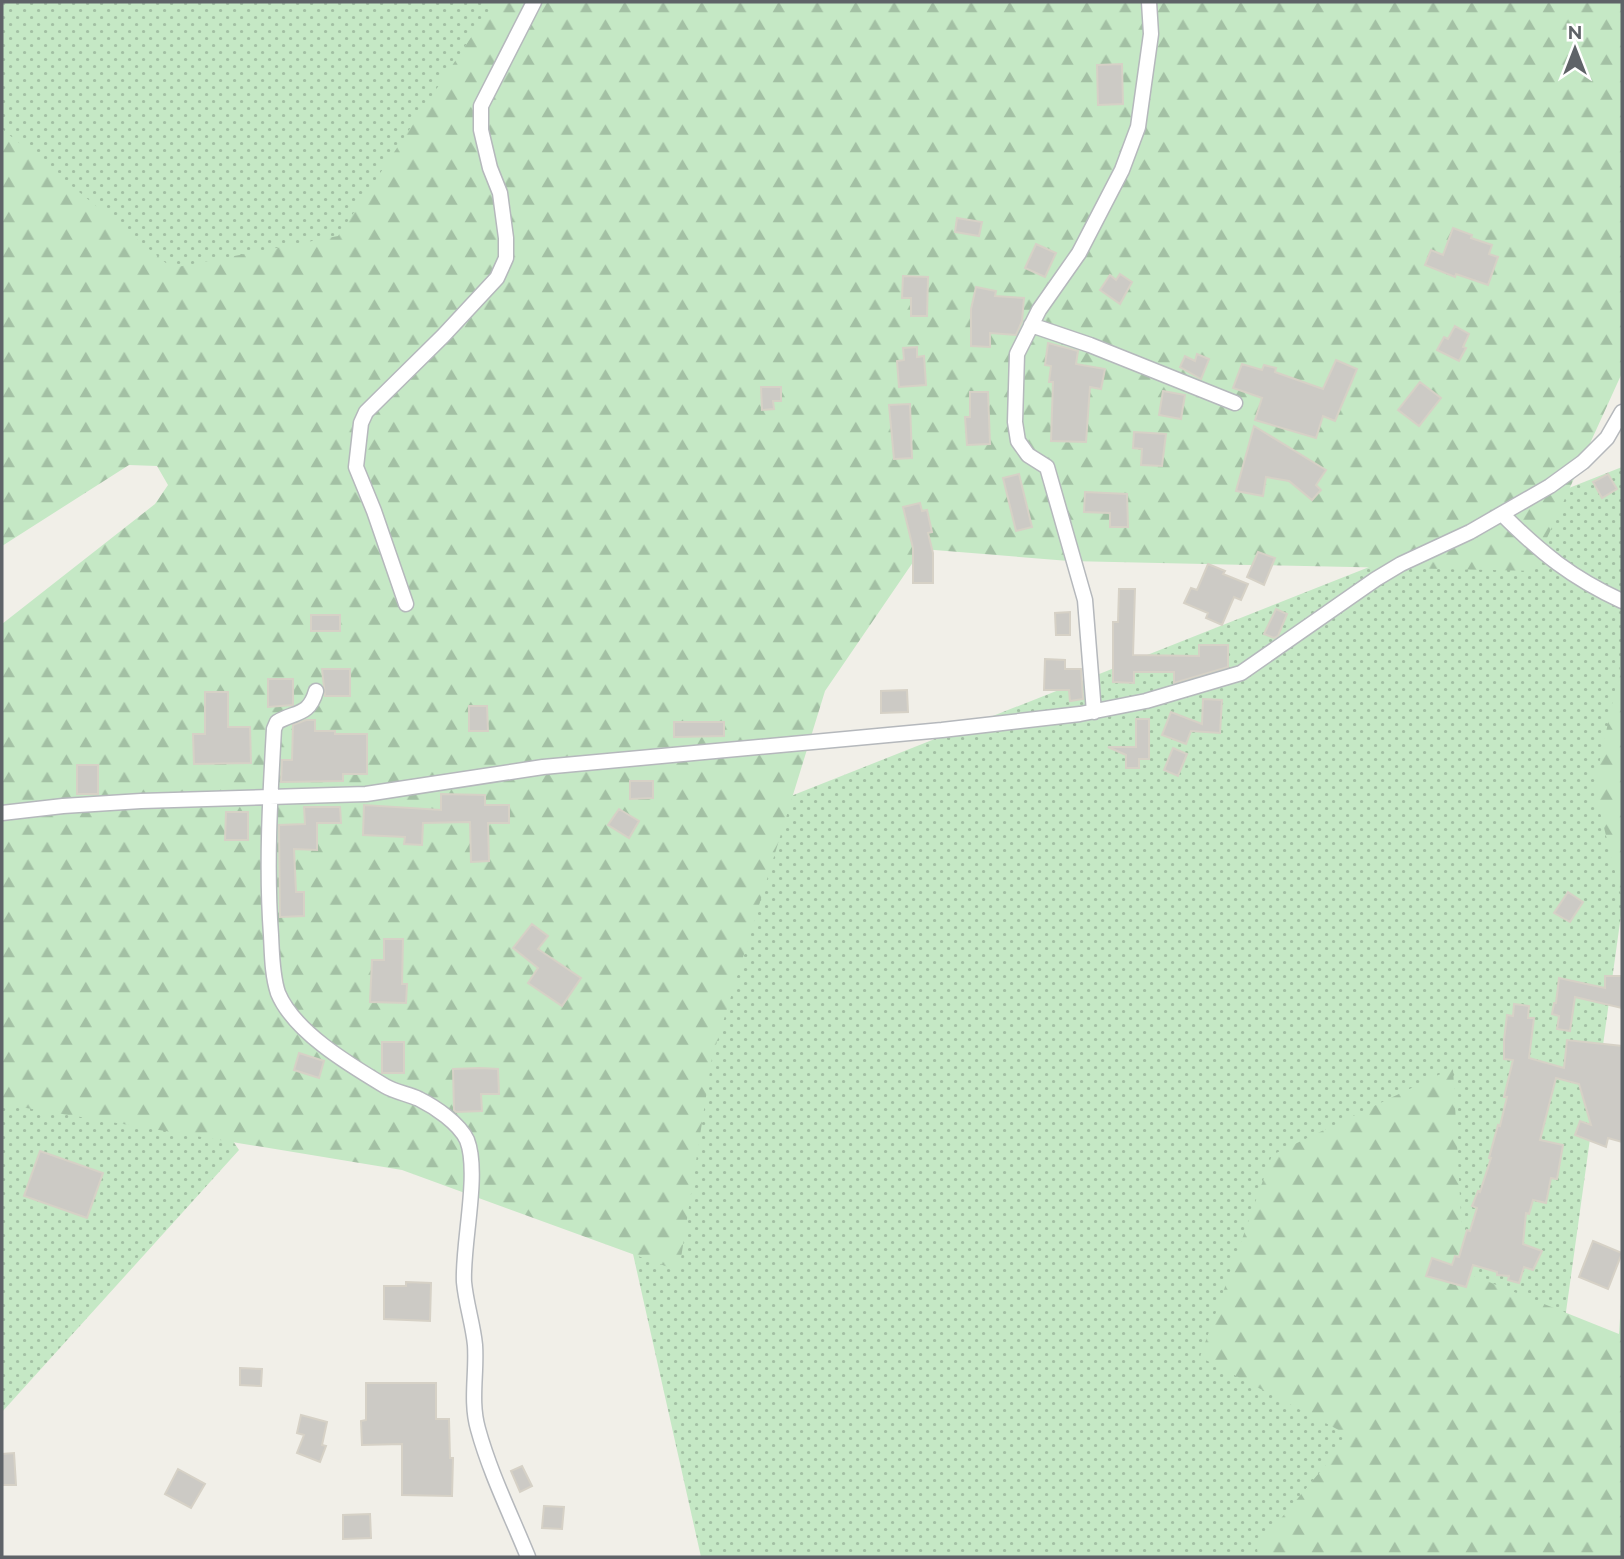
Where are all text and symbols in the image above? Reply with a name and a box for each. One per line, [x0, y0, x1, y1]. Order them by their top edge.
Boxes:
north arrow [1540, 14, 1610, 84]
text: N [1568, 21, 1582, 43]

